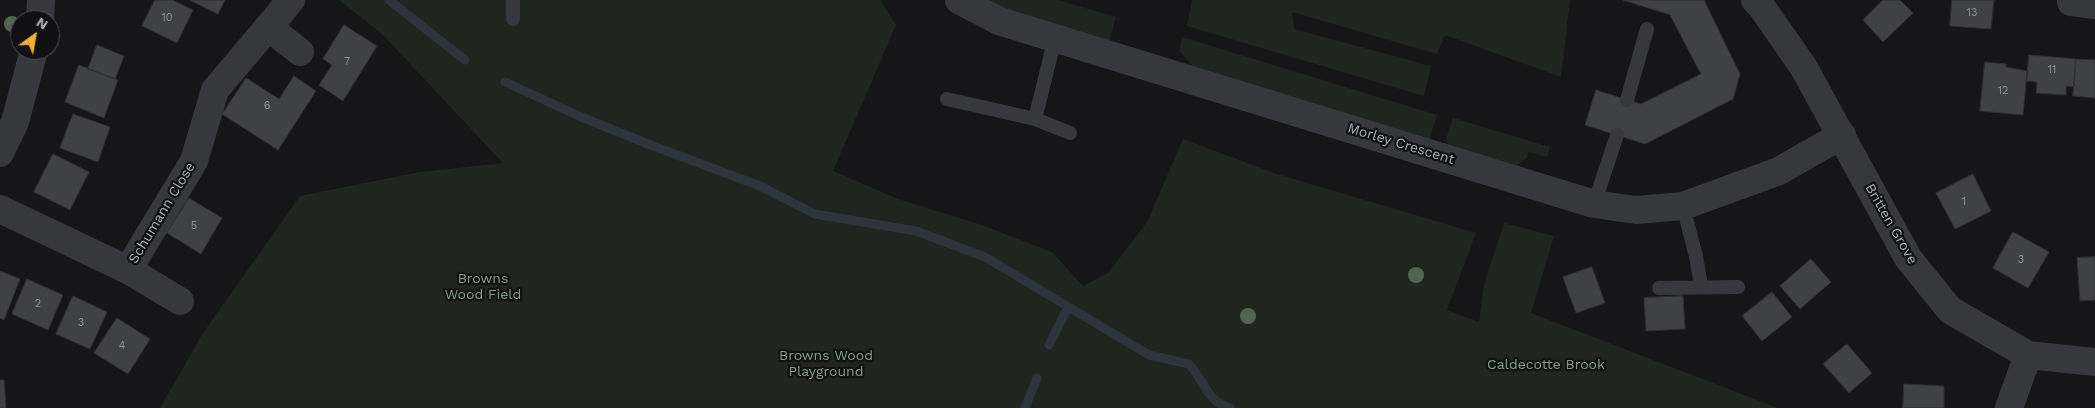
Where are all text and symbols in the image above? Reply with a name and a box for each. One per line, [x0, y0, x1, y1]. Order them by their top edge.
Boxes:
house number: 13 [1967, 6, 1977, 20]
north arrow [10, 10, 60, 60]
house number: 10 [161, 11, 173, 25]
text: N [34, 14, 51, 33]
house number: 7 [344, 55, 350, 69]
house number: 11 [2048, 63, 2056, 77]
house number: 12 [1998, 84, 2008, 98]
house number: 6 [264, 99, 270, 113]
street label: Morley Crescent [1346, 120, 1456, 168]
street label: Schumann Close [125, 159, 199, 267]
street label: Britten Grove [1861, 181, 1921, 267]
house number: 1 [1962, 195, 1966, 209]
house number: 5 [191, 219, 197, 233]
house number: 3 [2018, 253, 2024, 267]
park label: Browns Wood Field [445, 271, 521, 304]
house number: 2 [35, 297, 41, 311]
house number: 3 [78, 316, 84, 330]
house number: 4 [119, 339, 125, 353]
park label: Browns Wood Playground [779, 348, 873, 381]
park label: Caldecotte Brook [1487, 357, 1605, 373]

